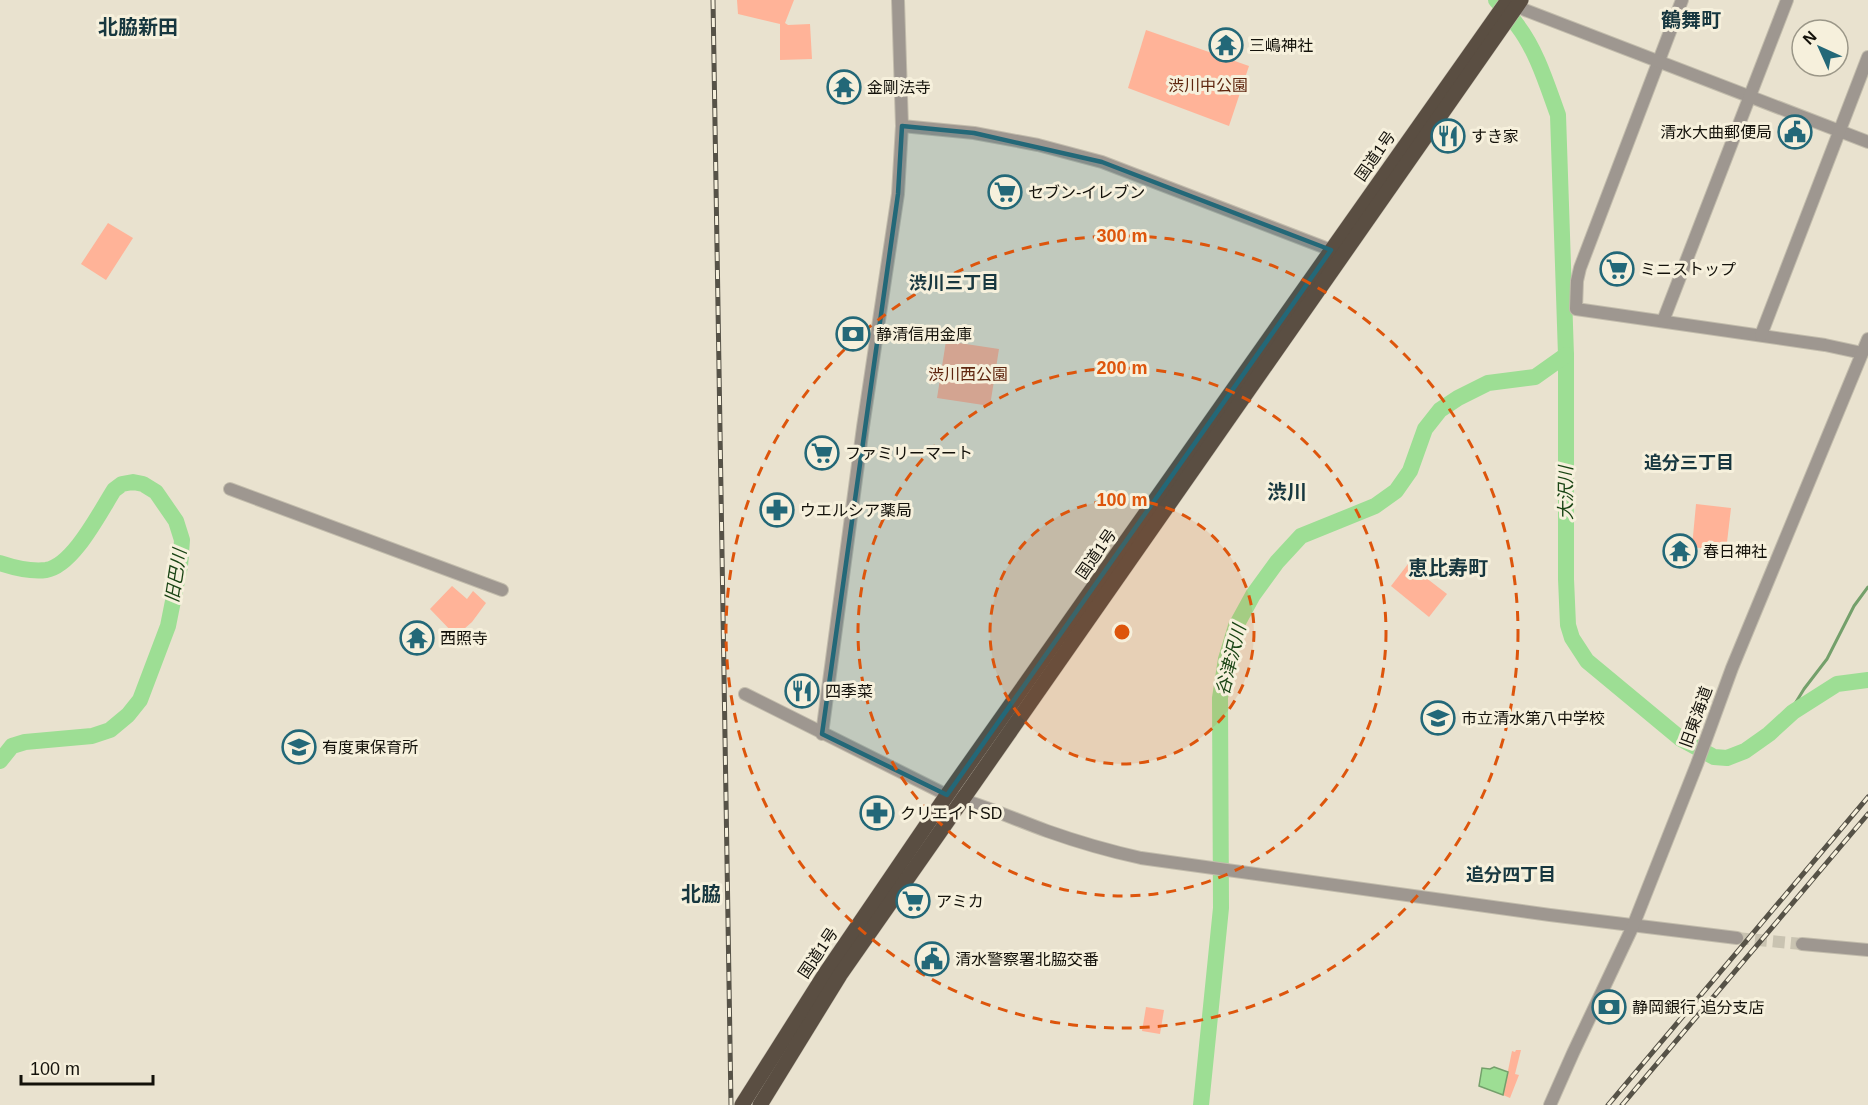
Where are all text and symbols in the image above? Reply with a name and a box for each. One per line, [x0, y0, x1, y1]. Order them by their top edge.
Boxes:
district label: 鶴舞町 [1661, 9, 1721, 31]
district label: 北脇新田 [98, 16, 178, 38]
north arrow [1790, 18, 1850, 78]
temple icon: 三嶋神社 [1208, 27, 1244, 63]
text: N [1800, 28, 1820, 48]
place label: 三嶋神社 [1249, 37, 1313, 54]
temple icon: 金剛法寺 [826, 69, 862, 105]
park label: 渋川中公園 [1168, 77, 1248, 94]
place label: 金剛法寺 [867, 79, 931, 96]
public building icon: 清水大曲郵便局 [1777, 114, 1813, 150]
restaurant icon: すき家 [1430, 118, 1466, 154]
place label: 清水大曲郵便局 [1660, 124, 1772, 141]
street label: 国道1号 [1352, 128, 1398, 184]
place label: すき家 [1471, 128, 1519, 145]
supermarket icon: セブン-イレブン [987, 174, 1023, 210]
place label: セブン-イレブン [1028, 184, 1145, 201]
text: 300 m [1096, 226, 1148, 246]
supermarket icon: ミニストップ [1599, 251, 1635, 287]
place label: ミニストップ [1640, 261, 1736, 278]
district label: 渋川三丁目 [909, 273, 999, 293]
bank icon: 静清信用金庫 [835, 316, 871, 352]
place label: 静清信用金庫 [876, 326, 972, 343]
text: 200 m [1096, 358, 1148, 378]
park label: 渋川西公園 [928, 366, 1008, 383]
supermarket icon: ファミリーマート [804, 435, 840, 471]
place label: ファミリーマート [845, 445, 973, 462]
district label: 追分三丁目 [1644, 453, 1734, 473]
water label: 大沢川 [1556, 464, 1576, 520]
district label: 渋川 [1267, 481, 1307, 503]
text: 100 m [1096, 490, 1148, 510]
pharmacy icon: ウエルシア薬局 [759, 492, 795, 528]
place label: ウエルシア薬局 [800, 502, 912, 519]
street label: 国道1号 [1073, 526, 1119, 582]
temple icon: 春日神社 [1662, 533, 1698, 569]
place label: 春日神社 [1703, 543, 1767, 560]
water label: 旧巴川 [162, 546, 190, 604]
district label: 恵比寿町 [1408, 557, 1488, 579]
temple icon: 西照寺 [399, 620, 435, 656]
water label: 谷津沢川 [1213, 621, 1250, 697]
centre of rings [1112, 622, 1132, 642]
place label: 西照寺 [440, 630, 488, 647]
restaurant icon: 四季菜 [784, 673, 820, 709]
place label: 四季菜 [825, 683, 873, 700]
street label: 旧東海道 [1677, 684, 1715, 750]
school or university icon: 市立清水第八中学校 [1420, 700, 1456, 736]
place label: 市立清水第八中学校 [1461, 710, 1605, 727]
school or university icon: 有度東保育所 [281, 729, 317, 765]
place label: 有度東保育所 [322, 739, 418, 756]
pharmacy icon: クリエイトSD [859, 795, 895, 831]
place label: クリエイトSD [900, 805, 1002, 822]
district label: 追分四丁目 [1466, 865, 1556, 885]
district label: 北脇 [681, 883, 721, 905]
supermarket icon: アミカ [895, 883, 931, 919]
place label: アミカ [936, 893, 984, 910]
street label: 国道1号 [795, 925, 841, 981]
public building icon: 清水警察署北脇交番 [914, 941, 950, 977]
place label: 清水警察署北脇交番 [955, 951, 1099, 968]
bank icon: 静岡銀行 追分支店 [1591, 989, 1627, 1025]
place label: 静岡銀行 追分支店 [1632, 999, 1764, 1016]
scale bar [21, 1048, 153, 1086]
text: 100 m [30, 1059, 80, 1079]

